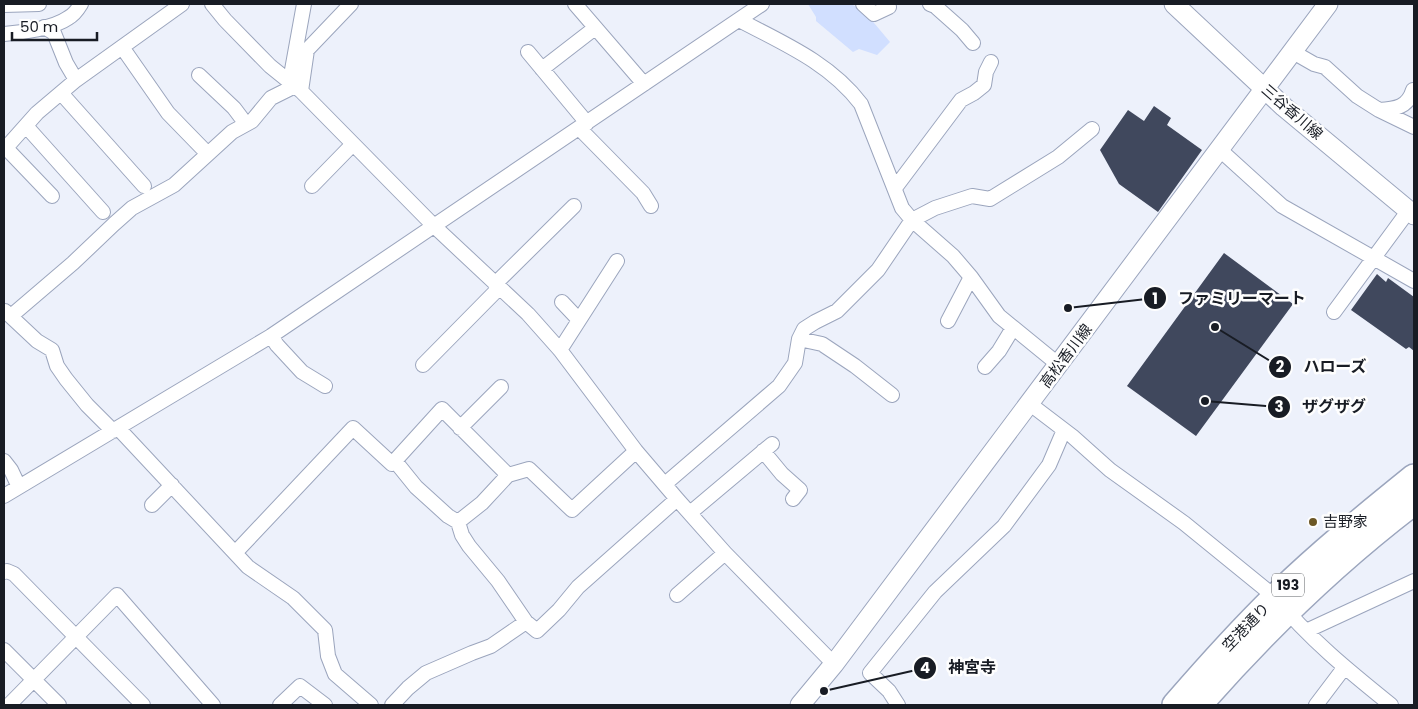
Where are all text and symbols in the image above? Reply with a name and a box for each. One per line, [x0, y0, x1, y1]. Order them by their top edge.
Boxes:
scale bar [12, 10, 98, 42]
text: 50 m [20, 16, 58, 37]
street label: 三谷香川線 [1257, 79, 1328, 144]
callout: ファミリーマート [1143, 283, 1316, 314]
text: ファミリーマート [1178, 287, 1306, 310]
text: 1 [1152, 288, 1158, 309]
street label: 高松香川線 [1035, 319, 1097, 392]
callout: ハローズ [1268, 351, 1377, 382]
text: ハローズ [1303, 355, 1367, 378]
text: 2 [1276, 356, 1285, 377]
callout: ザグザグ [1267, 391, 1376, 422]
text: ザグザグ [1302, 395, 1366, 418]
text: 3 [1274, 396, 1284, 417]
place label: 吉野家 [1323, 511, 1368, 532]
marker: 吉野家 [1307, 516, 1319, 528]
road number: 193 [1272, 574, 1304, 596]
street label: 空港通り [1217, 598, 1274, 656]
callout: 神宮寺 [913, 652, 1006, 683]
text: 神宮寺 [948, 656, 996, 679]
text: 4 [920, 657, 930, 678]

